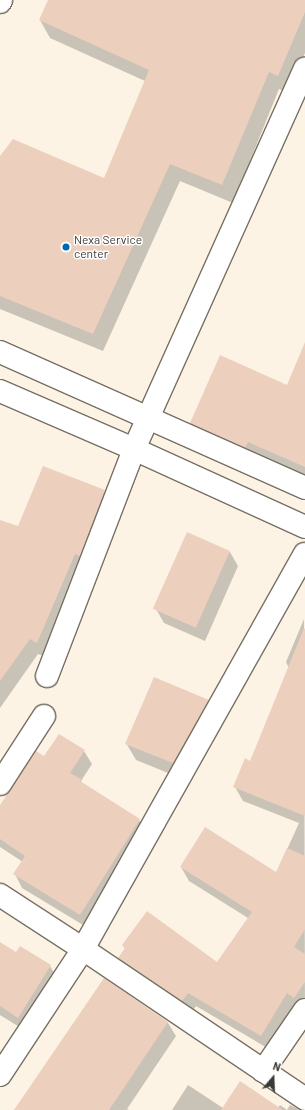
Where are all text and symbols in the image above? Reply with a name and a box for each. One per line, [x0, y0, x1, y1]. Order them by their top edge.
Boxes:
place label: Nexa Service center [74, 233, 142, 261]
marker: Nexa Service center [61, 242, 71, 252]
north arrow [253, 1058, 293, 1098]
text: N [271, 1059, 283, 1074]

